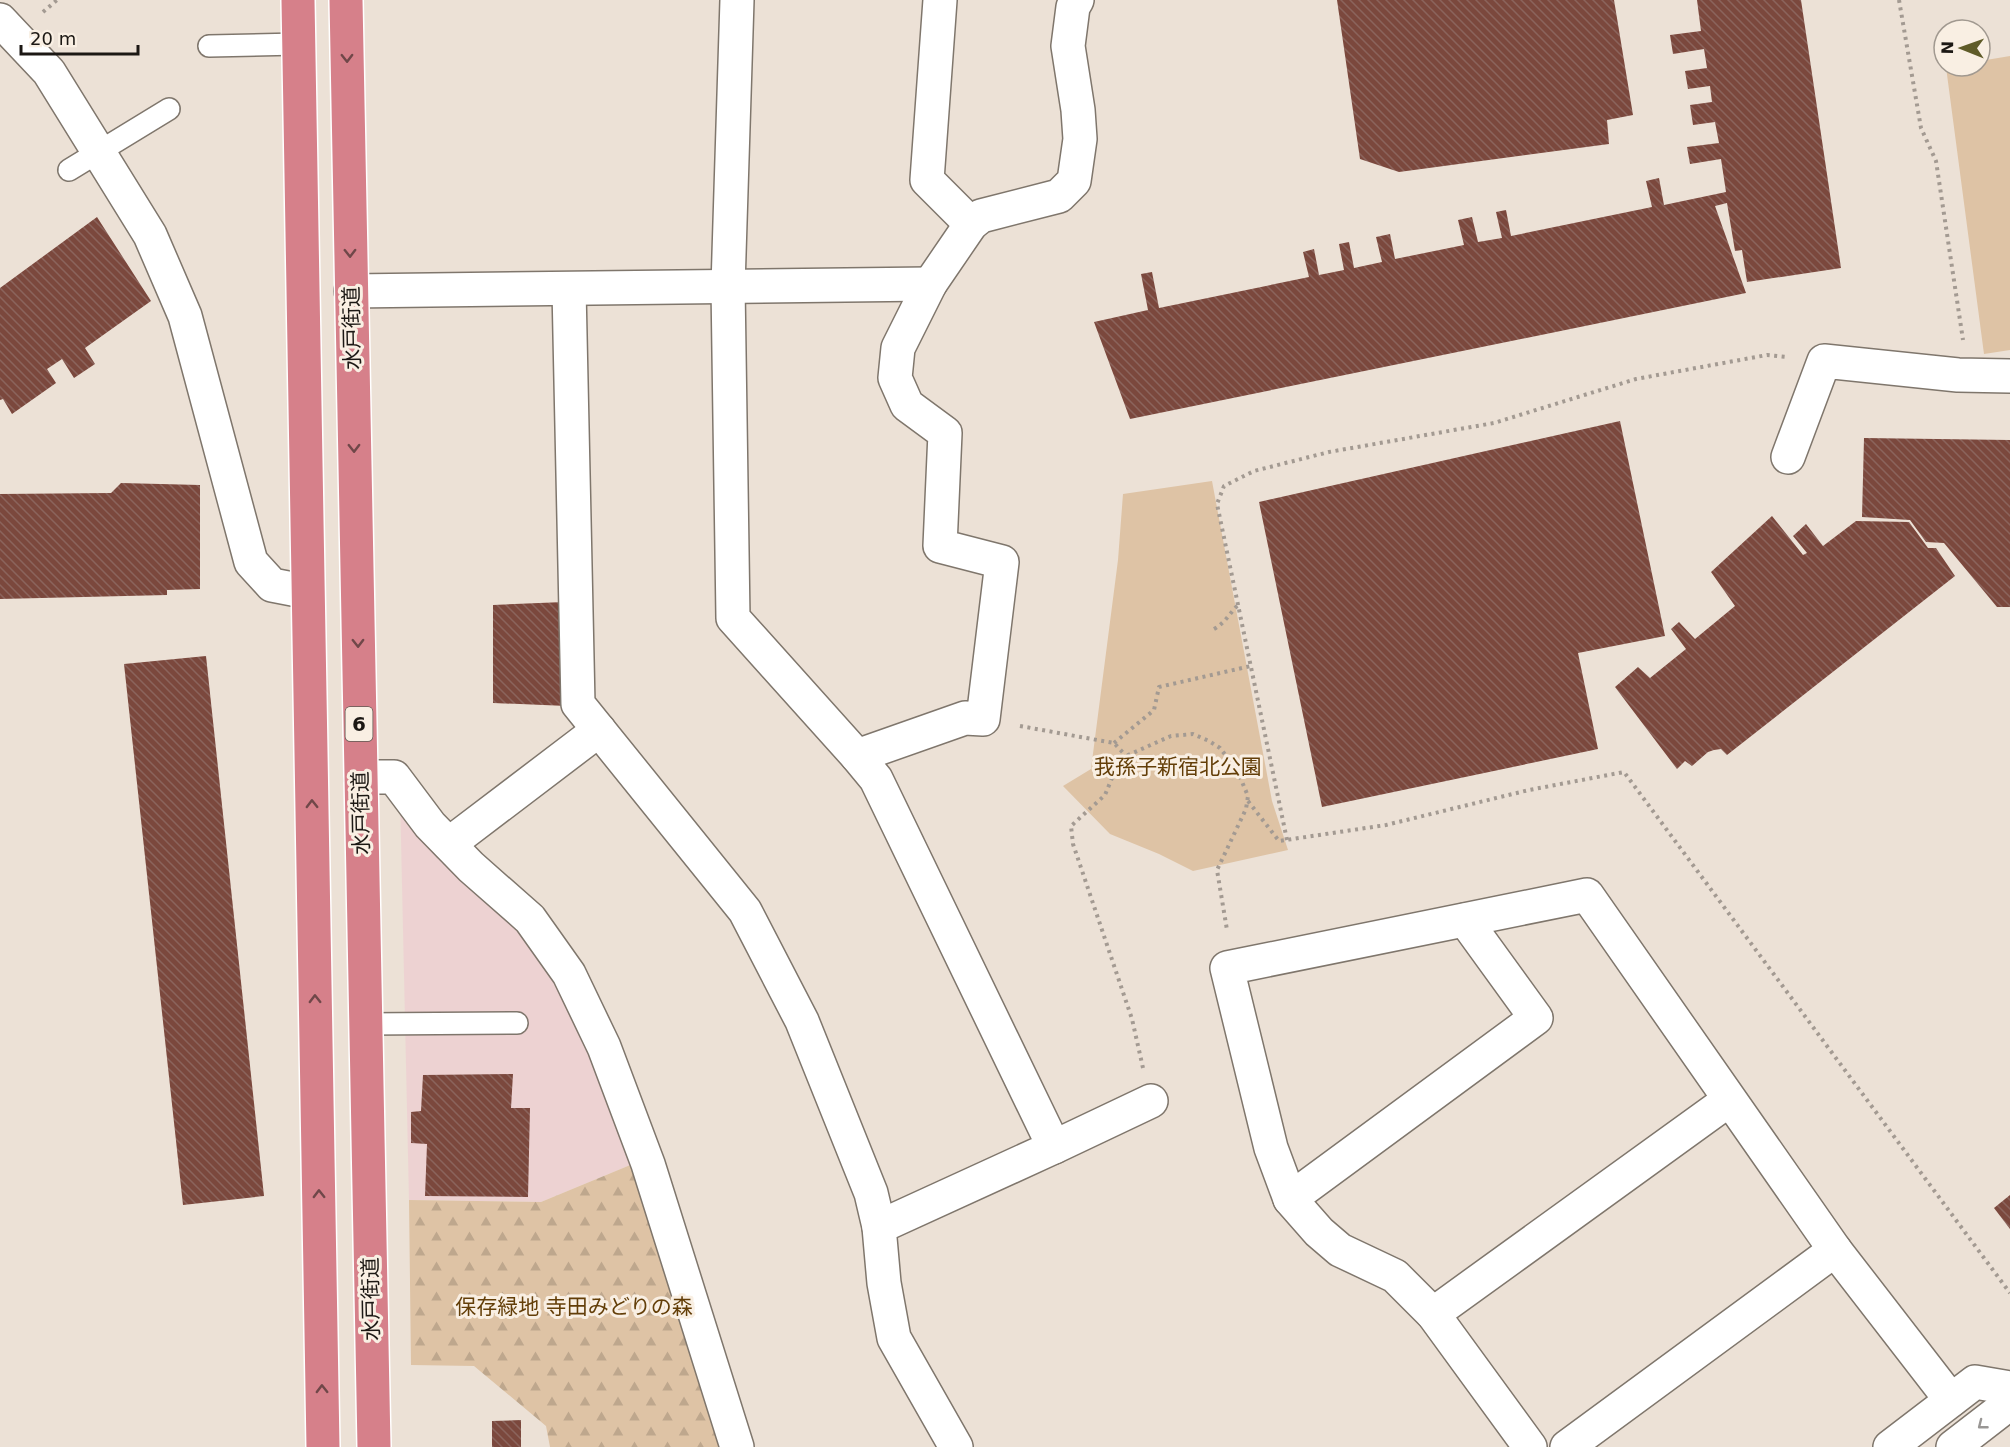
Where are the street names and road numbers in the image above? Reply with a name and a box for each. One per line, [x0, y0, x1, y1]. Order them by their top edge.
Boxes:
street label: 水戸街道 [339, 286, 365, 370]
road number: 6 [346, 707, 372, 741]
street label: 水戸街道 [348, 771, 374, 855]
street label: 水戸街道 [358, 1257, 384, 1341]

